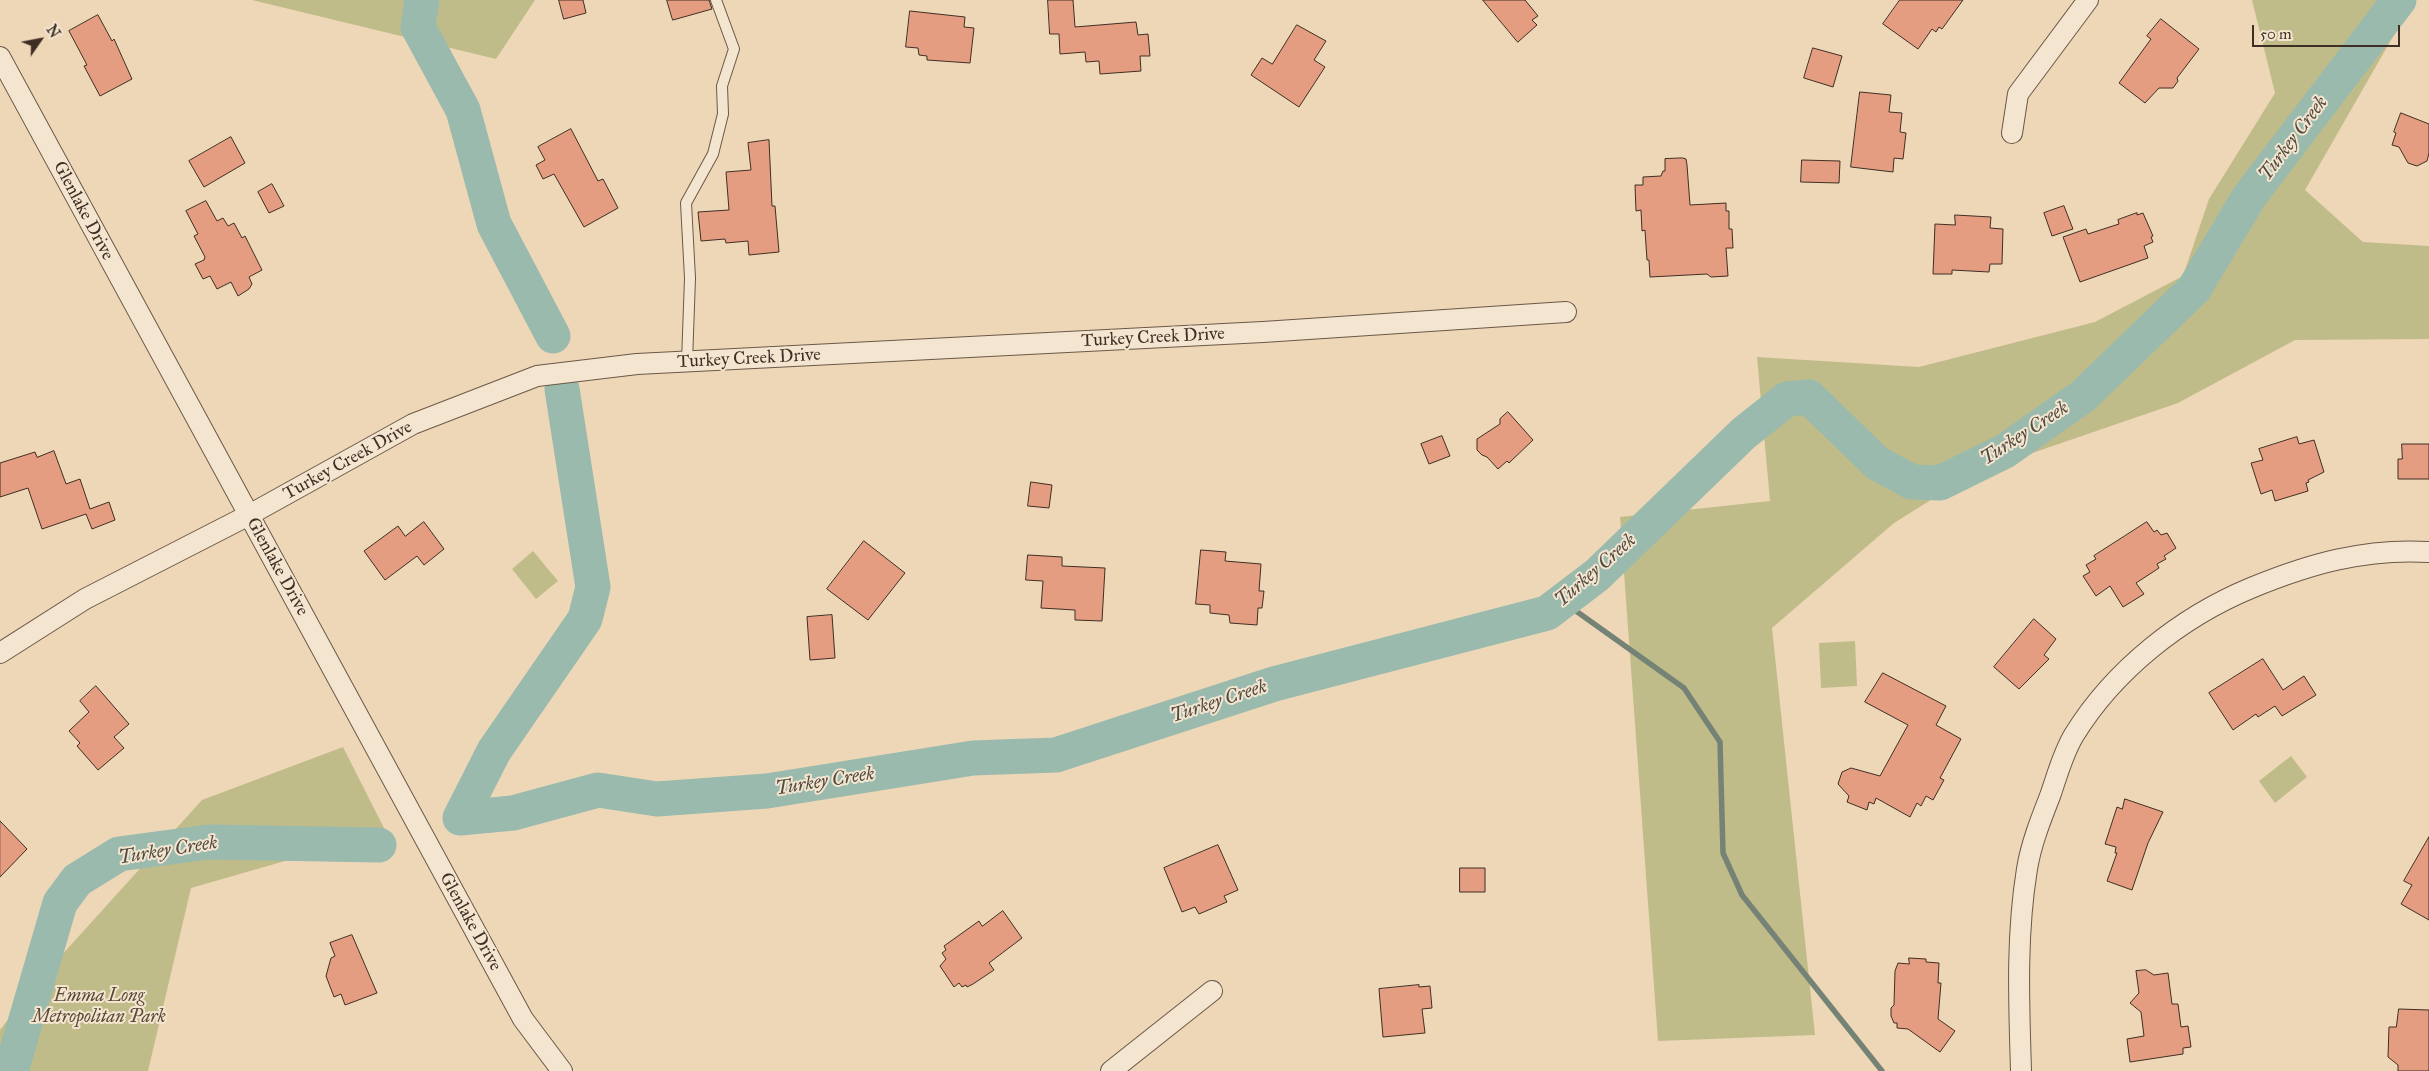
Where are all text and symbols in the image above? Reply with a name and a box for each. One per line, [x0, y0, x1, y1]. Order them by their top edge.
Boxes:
north arrow [15, 15, 65, 65]
scale bar [2254, 15, 2402, 47]
text: N [43, 22, 63, 41]
text: 50 m [2260, 25, 2292, 43]
water label: Turkey Creek [2255, 92, 2333, 186]
street label: Glenlake Drive [48, 158, 118, 264]
street label: Turkey Creek Drive [1081, 323, 1225, 353]
street label: Turkey Creek Drive [677, 344, 821, 374]
water label: Turkey Creek [1977, 397, 2073, 471]
street label: Turkey Creek Drive [280, 417, 416, 505]
street label: Glenlake Drive [241, 514, 313, 620]
water label: Turkey Creek [1551, 530, 1641, 612]
water label: Turkey Creek [1168, 676, 1270, 728]
water label: Turkey Creek [774, 763, 876, 801]
water label: Turkey Creek [117, 832, 219, 870]
street label: Glenlake Drive [434, 869, 506, 975]
park label: Emma Long Metropolitan Park [32, 986, 166, 1028]

